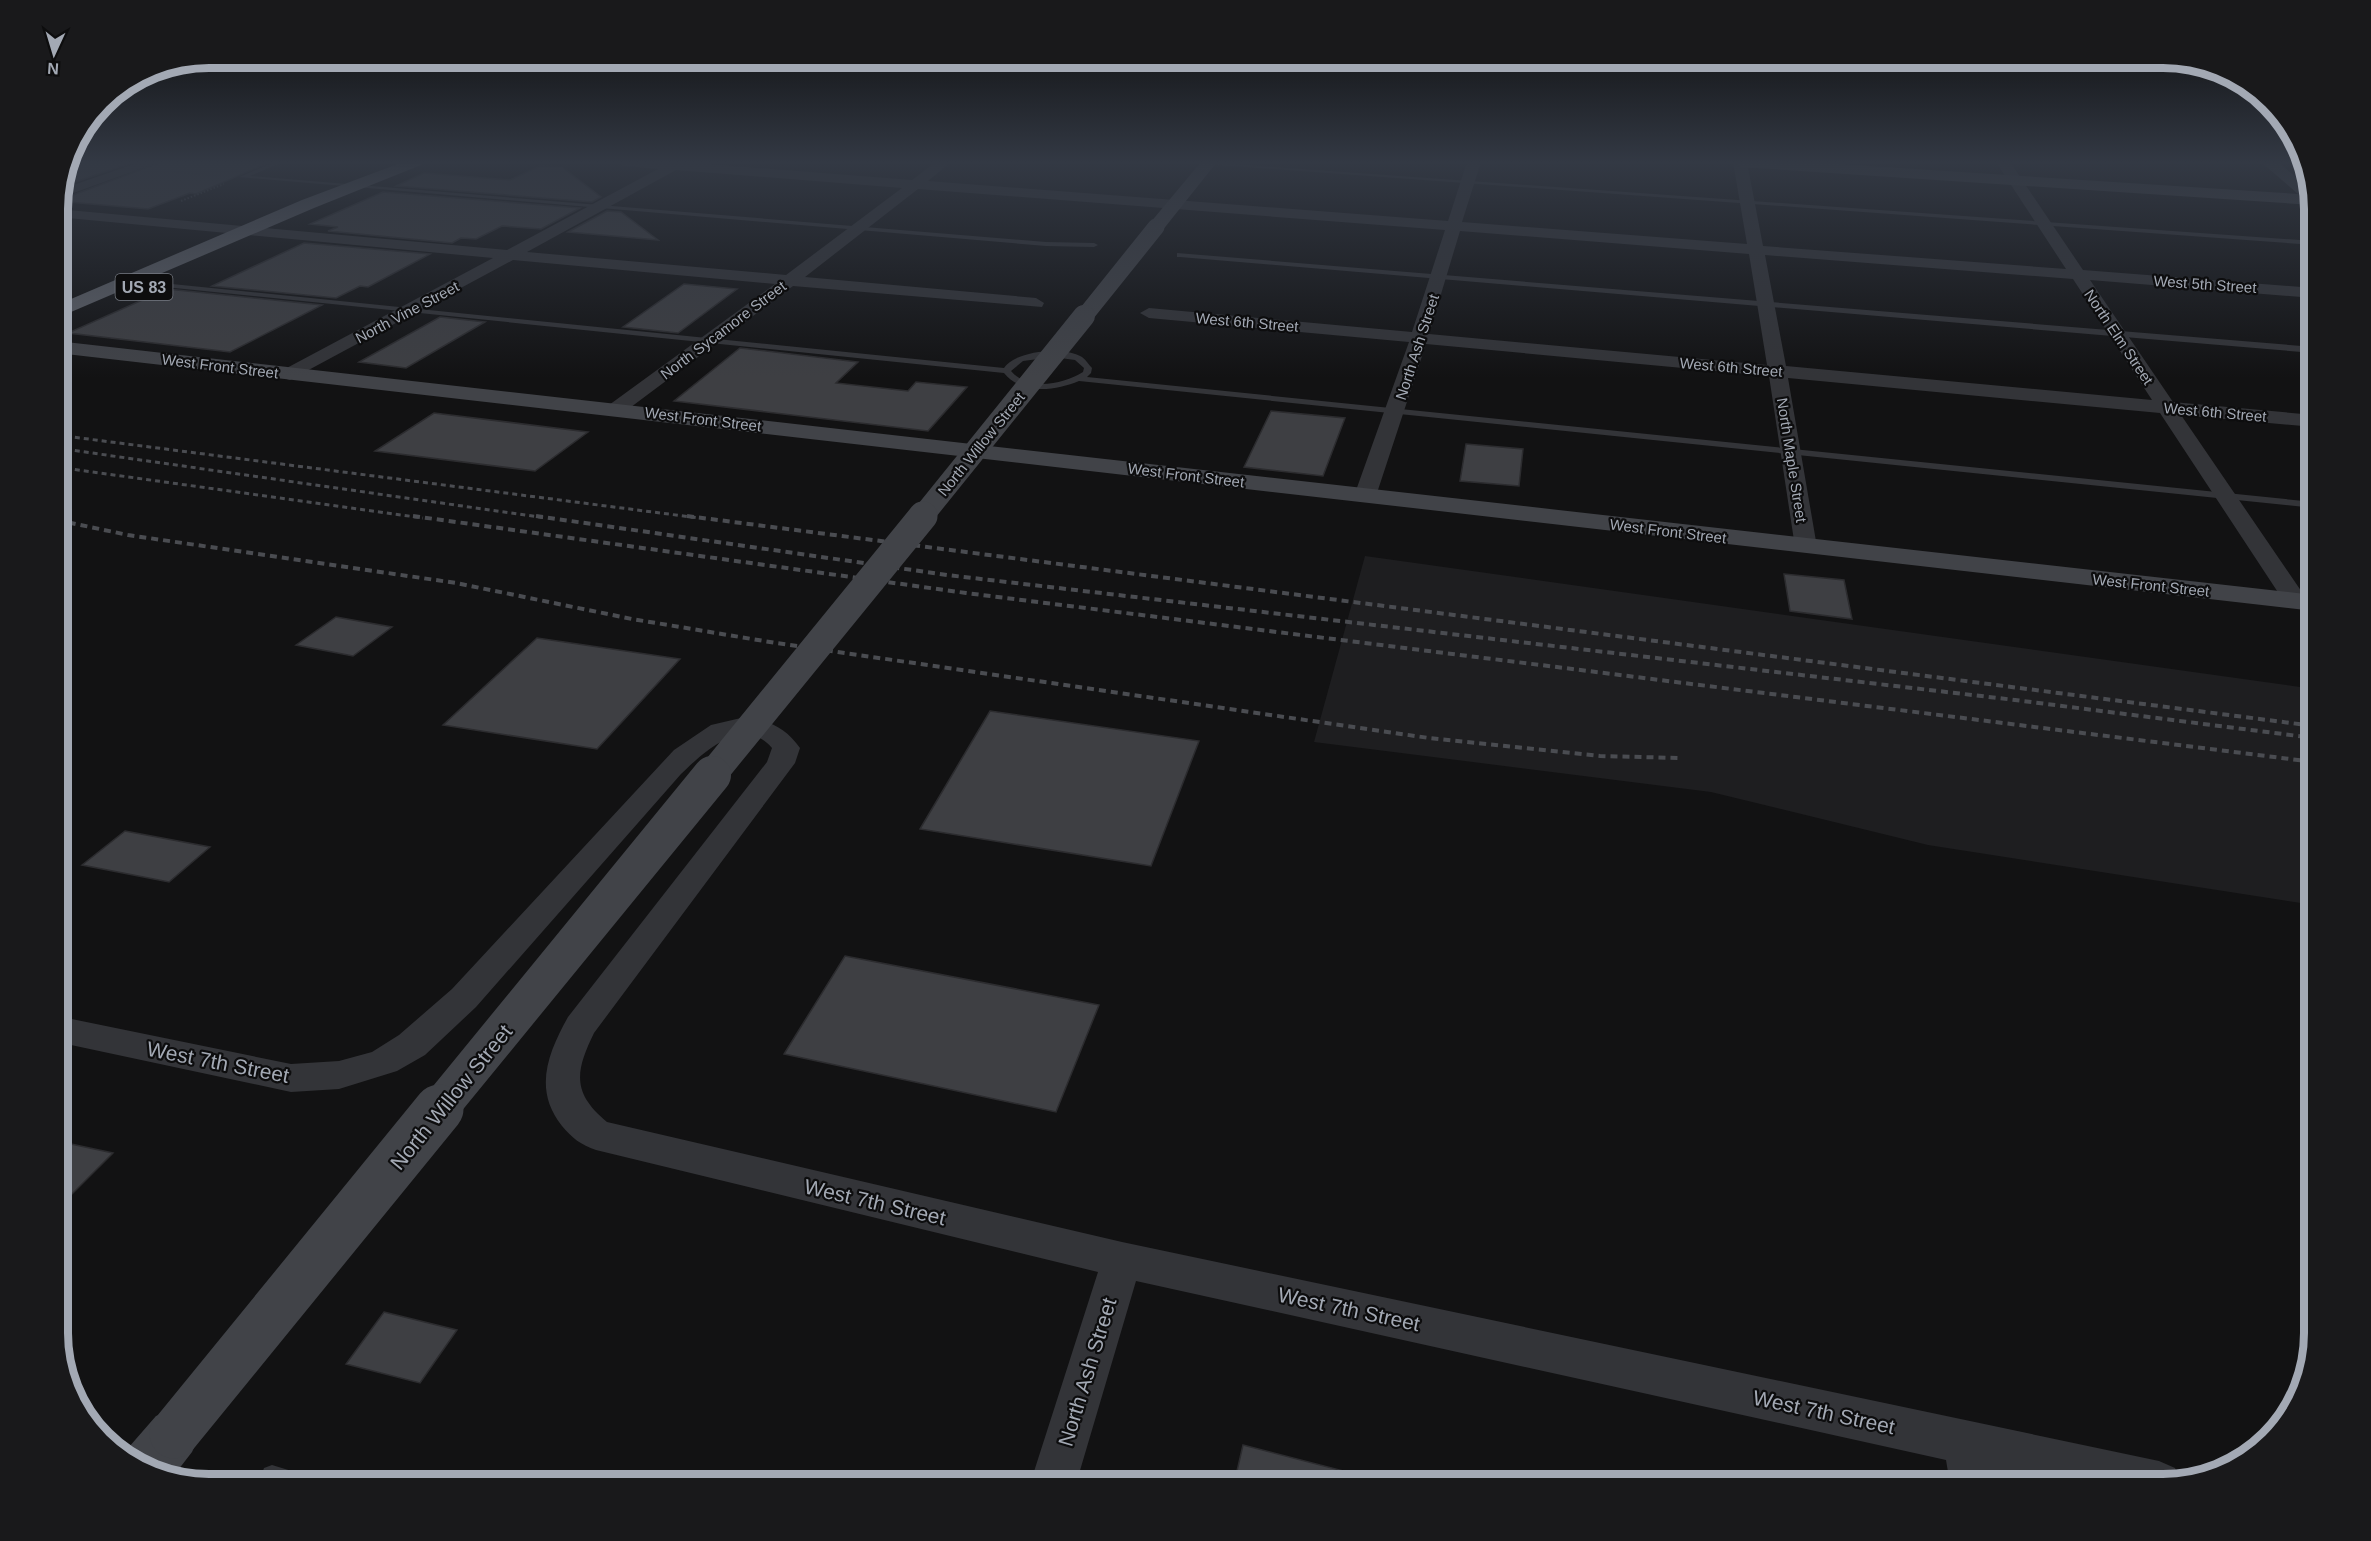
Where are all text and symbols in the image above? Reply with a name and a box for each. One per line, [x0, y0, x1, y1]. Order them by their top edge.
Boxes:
north arrow [24, 24, 84, 84]
text: N [47, 60, 59, 77]
street label: West 5th Street [2153, 272, 2258, 296]
road number: US 83 [116, 274, 172, 300]
street label: North Vine Street [352, 277, 462, 346]
street label: North Sycamore Street [657, 277, 790, 383]
street label: North Elm Street [2081, 286, 2158, 388]
street label: North Ash Street [1392, 291, 1442, 402]
street label: West 6th Street [1195, 309, 1300, 335]
street label: West Front Street [161, 350, 280, 382]
street label: West 6th Street [1679, 354, 1784, 380]
street label: North Willow Street [934, 388, 1029, 499]
street label: North Maple Street [1774, 396, 1810, 524]
street label: West 6th Street [2163, 399, 2268, 425]
street label: West Front Street [644, 403, 763, 435]
street label: West Front Street [1127, 459, 1246, 491]
street label: West Front Street [1609, 515, 1728, 547]
street label: West Front Street [2092, 570, 2211, 600]
street label: North Willow Street [386, 1020, 517, 1174]
street label: West 7th Street [145, 1037, 291, 1087]
street label: West 7th Street [802, 1175, 948, 1229]
street label: West 7th Street [1276, 1283, 1422, 1335]
street label: North Ash Street [1053, 1295, 1121, 1449]
street label: West 7th Street [1751, 1386, 1897, 1438]

